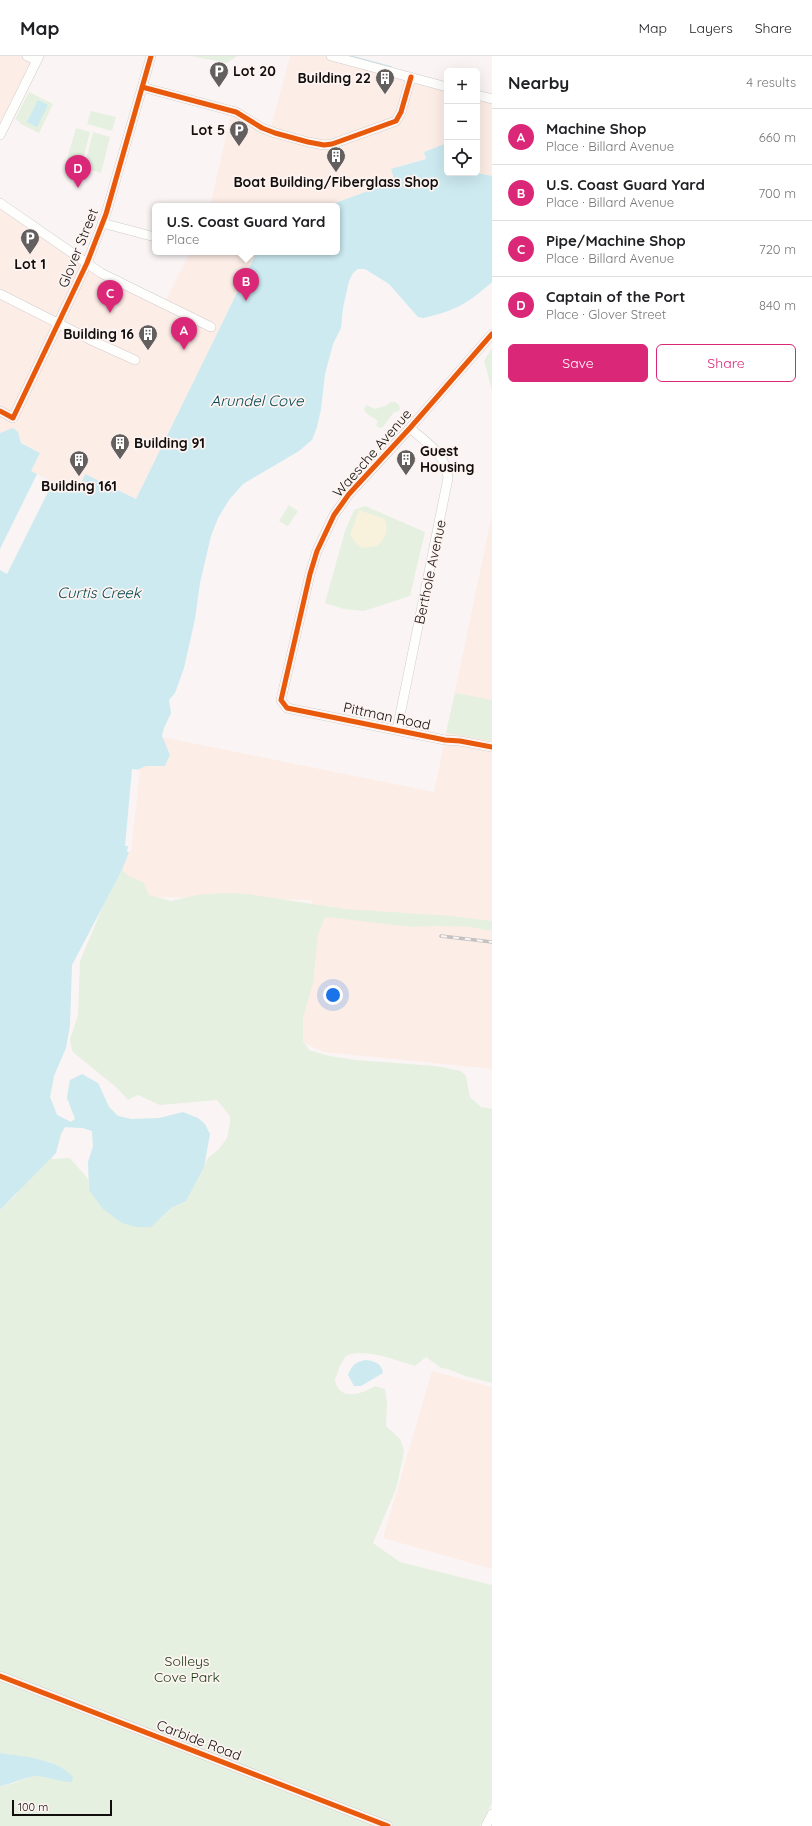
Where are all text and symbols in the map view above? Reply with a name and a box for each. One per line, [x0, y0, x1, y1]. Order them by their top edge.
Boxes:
text: Map [20, 16, 59, 40]
text: Map [638, 19, 667, 37]
text: Layers [689, 19, 733, 37]
text: Share [755, 19, 792, 37]
parking icon: Lot 20 [208, 60, 230, 88]
place label: Lot 20 [233, 62, 276, 80]
building icon: Building 22 [374, 67, 396, 95]
map controls [444, 68, 480, 176]
button: + [444, 68, 480, 104]
place label: Building 22 [297, 69, 371, 87]
text: Nearby [508, 72, 569, 93]
text: 4 results [746, 74, 796, 90]
button: − [444, 104, 480, 140]
parking icon: Lot 5 [228, 119, 250, 147]
text: Machine Shop [546, 119, 646, 138]
place label: Lot 5 [191, 121, 225, 139]
text: A [517, 129, 525, 145]
text: 660 m [759, 129, 796, 145]
text: Place · Billard Avenue [546, 138, 674, 154]
button: locate [444, 140, 480, 176]
building icon: Boat Building/Fiberglass Shop [325, 145, 347, 173]
pin: D [65, 155, 91, 188]
place label: Boat Building/Fiberglass Shop [233, 173, 439, 191]
text: U.S. Coast Guard Yard [546, 175, 705, 194]
text: B [517, 185, 525, 201]
text: 700 m [758, 185, 796, 201]
text: Place · Billard Avenue [546, 194, 674, 210]
popup [152, 203, 340, 255]
street label: Glover Street [54, 205, 102, 290]
text: U.S. Coast Guard Yard [167, 212, 325, 231]
parking icon: Lot 1 [19, 227, 41, 255]
text: Place [167, 231, 199, 247]
text: Pipe/Machine Shop [546, 231, 686, 250]
text: C [517, 241, 525, 257]
text: 720 m [759, 241, 796, 257]
text: Place · Billard Avenue [546, 250, 674, 266]
place label: Lot 1 [14, 255, 46, 273]
pin: B [233, 268, 259, 301]
pin: C [97, 280, 123, 313]
text: Captain of the Port [546, 287, 685, 306]
text: D [516, 297, 526, 313]
text: 840 m [759, 297, 796, 313]
text: Place · Glover Street [546, 306, 666, 322]
pin: A [171, 317, 197, 350]
building icon: Building 16 [137, 323, 159, 351]
place label: Building 16 [63, 325, 134, 343]
button: Save [508, 344, 648, 382]
button: Share [656, 344, 796, 382]
water label: Arundel Cove [211, 391, 304, 410]
street label: Waesche Avenue [329, 405, 415, 501]
building icon: Building 91 [109, 432, 131, 460]
place label: Building 91 [134, 434, 205, 452]
place label: Guest Housing [420, 442, 474, 476]
building icon: Guest Housing [395, 448, 417, 476]
building icon: Building 161 [68, 449, 90, 477]
place label: Building 161 [41, 477, 117, 495]
street label: Berthole Avenue [410, 518, 450, 626]
water label: Curtis Creek [57, 583, 143, 602]
street label: Pittman Road [342, 698, 432, 734]
your location [323, 985, 343, 1005]
park label: Solleys Cove Park [154, 1652, 220, 1686]
street label: Carbide Road [154, 1716, 244, 1764]
scale bar [12, 1798, 112, 1817]
text: 100 m [18, 1800, 48, 1814]

